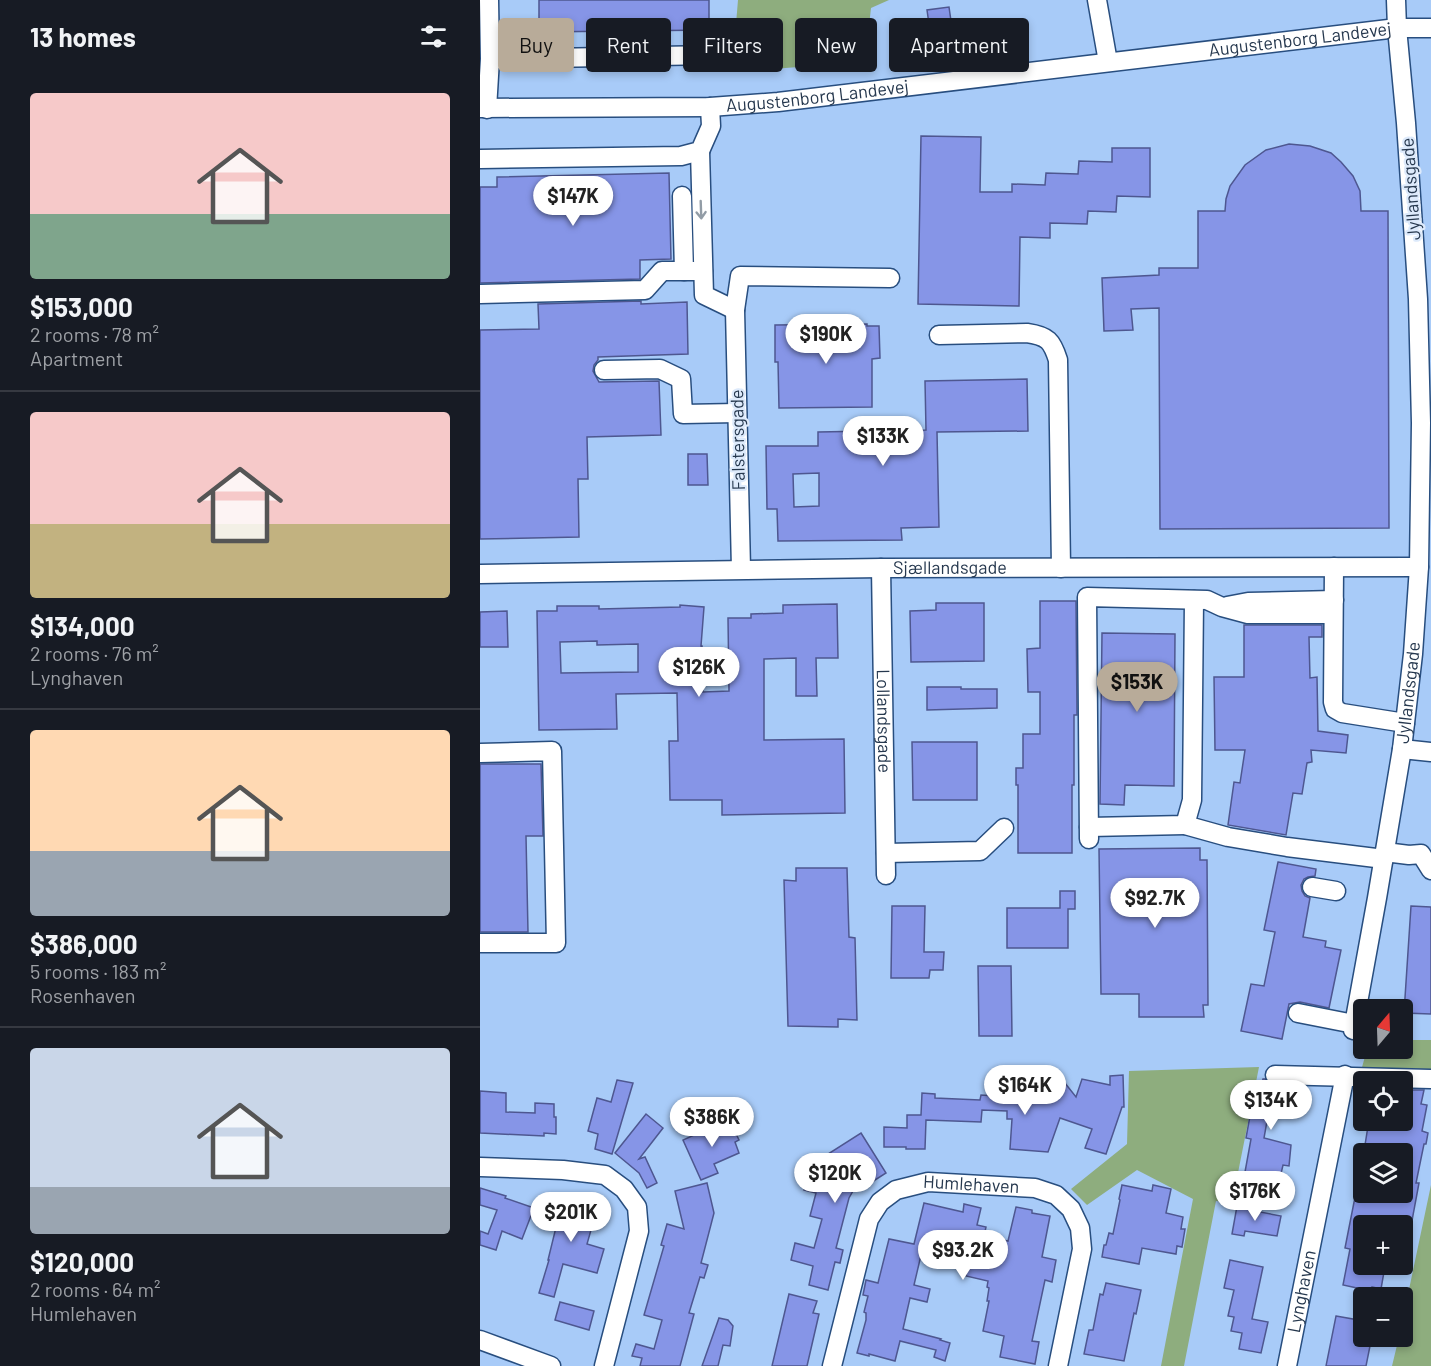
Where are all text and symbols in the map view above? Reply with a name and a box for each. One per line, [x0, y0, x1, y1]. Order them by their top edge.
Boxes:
street label: Augustenborg Landevej [1207, 17, 1393, 60]
chip: Buy [498, 18, 574, 72]
chip: Rent [586, 18, 671, 72]
chip: Filters [683, 18, 783, 72]
chip: New [795, 18, 877, 72]
chip: Apartment [889, 18, 1029, 72]
icon: filters [417, 20, 450, 53]
text: 13 homes [30, 21, 136, 52]
street label: Augustenborg Landevej [725, 74, 910, 116]
icon: home [186, 132, 294, 240]
street label: Jyllandsgade [1395, 137, 1425, 241]
pin: $147K [531, 176, 615, 227]
text: $147K [547, 183, 599, 207]
one-way arrow [696, 199, 707, 219]
text: $153,000 [30, 291, 133, 322]
pin: $190K [784, 314, 868, 365]
text: $190K [799, 321, 853, 345]
text: 2 rooms · 78 m² [30, 322, 159, 346]
text: Apartment [30, 346, 123, 370]
street label: Falstersgade [725, 389, 749, 491]
pin: $133K [841, 416, 925, 467]
text: $133K [857, 423, 909, 447]
icon: home [186, 451, 294, 559]
street label: Sjællandsgade [893, 556, 1007, 578]
text: $134,000 [30, 610, 135, 641]
text: 2 rooms · 76 m² [30, 641, 159, 665]
street label: Jyllandsgade [1391, 641, 1424, 745]
pin: $126K [657, 647, 741, 698]
text: $126K [673, 654, 725, 678]
pin: $153K [1095, 662, 1179, 713]
text: Lynghaven [30, 665, 123, 689]
street label: Lollandsgade [873, 669, 896, 773]
text: $153K [1111, 669, 1163, 693]
icon: home [186, 769, 294, 877]
pin: $92.7K [1106, 878, 1204, 929]
text: $92.7K [1124, 885, 1186, 909]
text: $386,000 [30, 928, 138, 959]
text: 5 rooms · 183 m² [30, 959, 166, 983]
text: Rosenhaven [30, 983, 136, 1007]
north arrow [1353, 999, 1413, 1059]
map controls [1353, 999, 1413, 1347]
pin: $164K [983, 1065, 1067, 1116]
button: locate [1353, 1071, 1413, 1131]
text: $164K [998, 1072, 1052, 1096]
pin: $134K [1229, 1080, 1313, 1131]
icon: home [186, 1087, 294, 1195]
text: $134K [1244, 1087, 1298, 1111]
pin: $386K [670, 1097, 754, 1148]
text: $386K [684, 1104, 740, 1128]
button: layers [1353, 1143, 1413, 1203]
pin: $120K [793, 1153, 877, 1204]
text: $120K [808, 1160, 862, 1184]
street label: Humlehaven [922, 1170, 1020, 1197]
pin: $176K [1213, 1171, 1297, 1222]
text: $176K [1229, 1178, 1281, 1202]
pin: $201K [529, 1192, 613, 1243]
text: $201K [544, 1199, 598, 1223]
button: + [1353, 1215, 1413, 1275]
pin: $93.2K [914, 1230, 1012, 1281]
text: $93.2K [932, 1237, 994, 1261]
text: $120,000 [30, 1246, 134, 1277]
street label: Lynghaven [1282, 1248, 1320, 1335]
text: 2 rooms · 64 m² [30, 1277, 160, 1301]
button: − [1353, 1287, 1413, 1347]
text: Humlehaven [30, 1301, 137, 1325]

